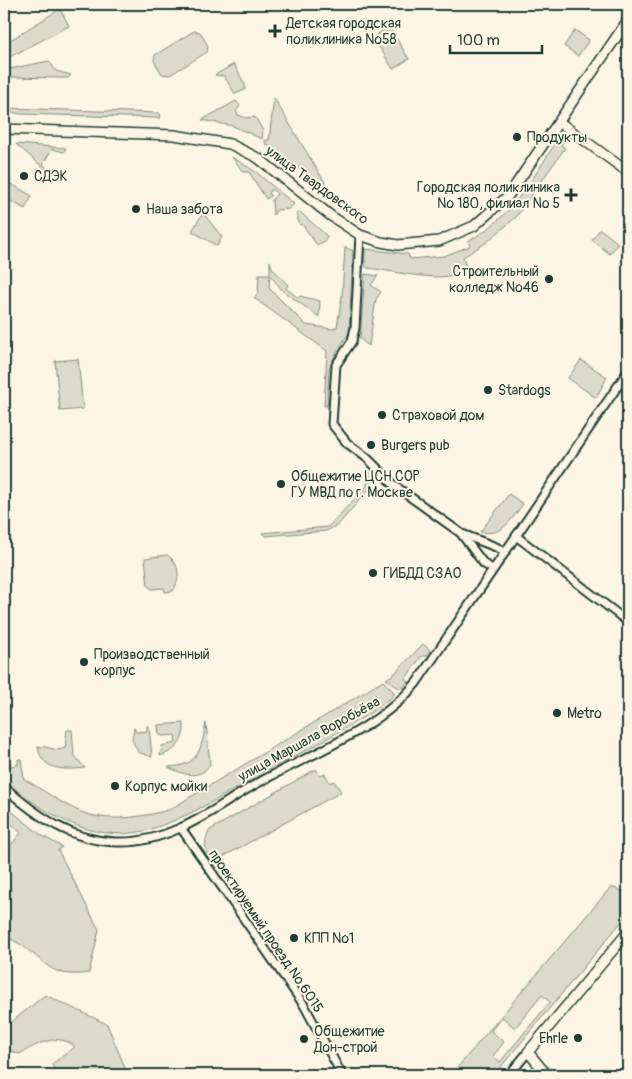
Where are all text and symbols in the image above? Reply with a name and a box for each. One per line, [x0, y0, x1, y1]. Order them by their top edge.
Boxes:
place label: Детская городская поликлиника №58 [285, 15, 401, 48]
scale bar [450, 22, 542, 54]
marker: Детская городская поликлиника №58 [268, 24, 282, 38]
text: 100 m [457, 31, 500, 50]
place label: Продукты [527, 129, 587, 146]
marker: Продукты [511, 131, 523, 143]
street label: улица Твардовского [262, 141, 372, 228]
place label: СДЭК [34, 168, 68, 185]
marker: СДЭК [18, 170, 30, 182]
place label: Городская поликлиника № 180, филиал № 5 [417, 179, 560, 212]
marker: Городская поликлиника № 180, филиал № 5 [564, 188, 578, 202]
place label: Наша забота [146, 201, 223, 218]
marker: Наша забота [130, 203, 142, 215]
place label: Строительный колледж №46 [449, 263, 539, 296]
marker: Строительный колледж №46 [543, 273, 555, 285]
place label: Stardogs [498, 382, 551, 399]
marker: Stardogs [482, 384, 494, 396]
place label: Страховой дом [392, 407, 485, 424]
marker: Страховой дом [376, 409, 388, 421]
place label: Burgers pub [381, 437, 450, 454]
marker: Burgers pub [365, 439, 377, 451]
place label: Общежитие ЦСН СОР ГУ МВД по г. Москве [291, 468, 420, 501]
marker: Общежитие ЦСН СОР ГУ МВД по г. Москве [275, 478, 287, 490]
place label: ГИБДД СЗАО [383, 565, 461, 582]
marker: ГИБДД СЗАО [367, 567, 379, 579]
place label: Производственный корпус [94, 646, 210, 679]
marker: Производственный корпус [78, 656, 90, 668]
street label: улица Маршала Воробьёва [234, 693, 383, 786]
place label: Metro [567, 705, 602, 722]
marker: Metro [551, 707, 563, 719]
place label: Корпус мойки [125, 778, 207, 795]
marker: Корпус мойки [109, 780, 121, 792]
street label: проектируемый проезд № 6015 [205, 846, 327, 1016]
place label: КПП №1 [304, 930, 354, 947]
marker: КПП №1 [288, 932, 300, 944]
place label: Общежитие Дон-строй [313, 1023, 385, 1056]
place label: Ehrle [539, 1030, 568, 1047]
marker: Ehrle [572, 1032, 584, 1044]
marker: Общежитие Дон-строй [298, 1033, 310, 1045]

